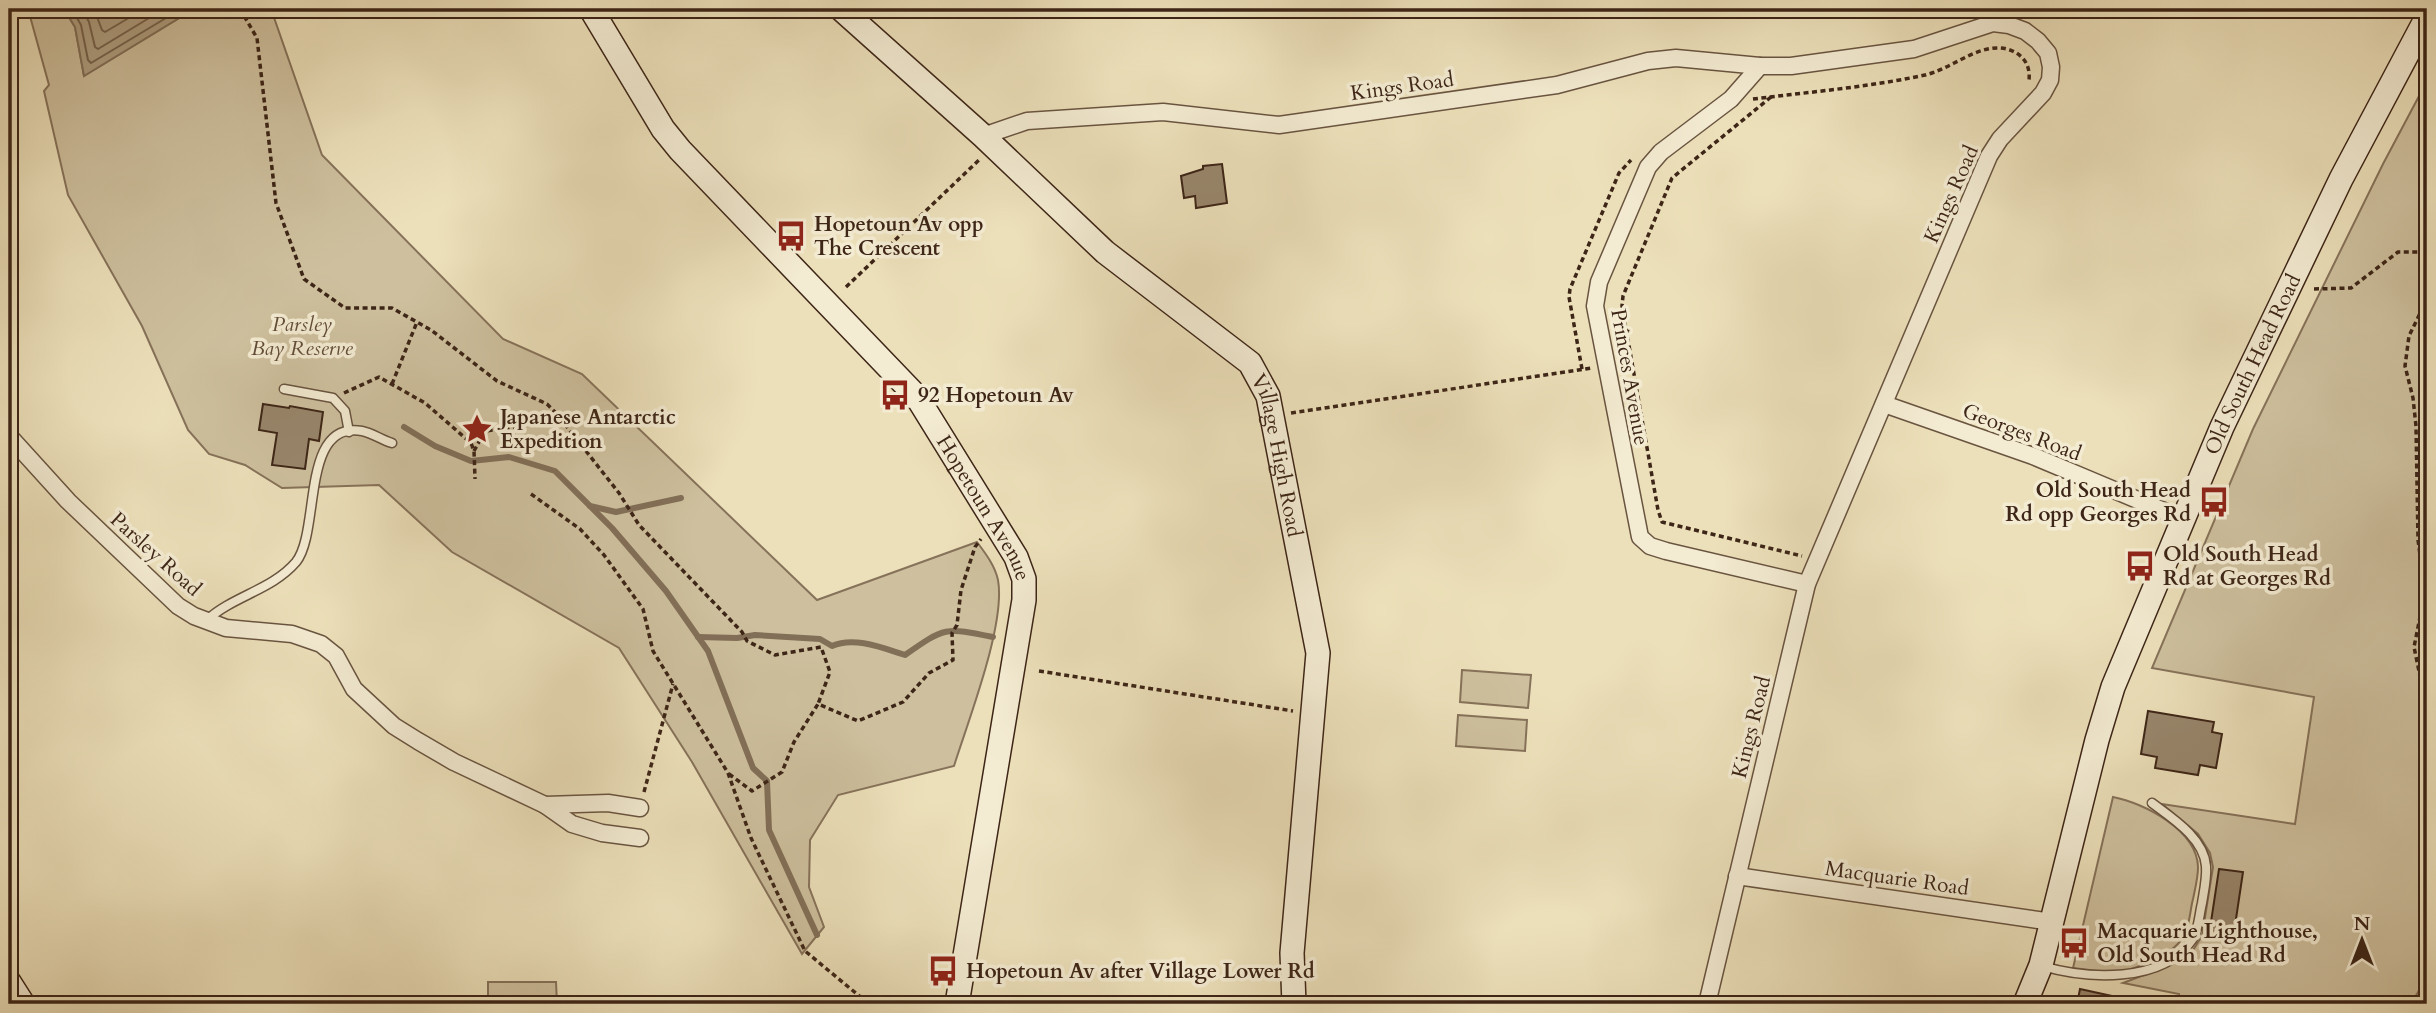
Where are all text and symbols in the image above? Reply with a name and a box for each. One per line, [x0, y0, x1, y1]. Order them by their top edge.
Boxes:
street label: Kings Road [1349, 65, 1456, 108]
street label: Kings Road [1917, 141, 1986, 248]
place label: Hopetoun Av opp The Crescent [814, 210, 984, 263]
bus stop icon: Hopetoun Av opp The Crescent [774, 219, 808, 253]
street label: Old South Head Road [2198, 269, 2308, 459]
street label: Princes Avenue [1603, 307, 1656, 447]
park label: Parsley Bay Reserve [251, 310, 354, 363]
street label: Village High Road [1244, 369, 1309, 540]
bus stop icon: 92 Hopetoun Av [878, 378, 912, 412]
place label: 92 Hopetoun Av [918, 381, 1074, 410]
street label: Georges Road [1958, 396, 2086, 468]
place label: Japanese Antarctic Expedition [497, 403, 676, 456]
place icon: Japanese Antarctic Expedition [460, 412, 494, 446]
street label: Hopetoun Avenue [929, 430, 1037, 585]
place label: Old South Head Rd opp Georges Rd [2005, 476, 2191, 529]
bus stop icon: Old South Head Rd opp Georges Rd [2197, 485, 2231, 519]
street label: Parsley Road [104, 505, 208, 603]
place label: Old South Head Rd at Georges Rd [2163, 540, 2331, 593]
bus stop icon: Old South Head Rd at Georges Rd [2123, 549, 2157, 583]
street label: Kings Road [1725, 673, 1778, 781]
street label: Macquarie Road [1823, 854, 1971, 903]
north arrow [2328, 904, 2398, 974]
text: N [2354, 911, 2371, 937]
place label: Macquarie Lighthouse, Old South Head Rd [2097, 917, 2318, 970]
bus stop icon: Macquarie Lighthouse, Old South Head Rd [2057, 926, 2091, 960]
bus stop icon: Hopetoun Av after Village Lower Rd [926, 954, 960, 988]
place label: Hopetoun Av after Village Lower Rd [966, 957, 1315, 986]

